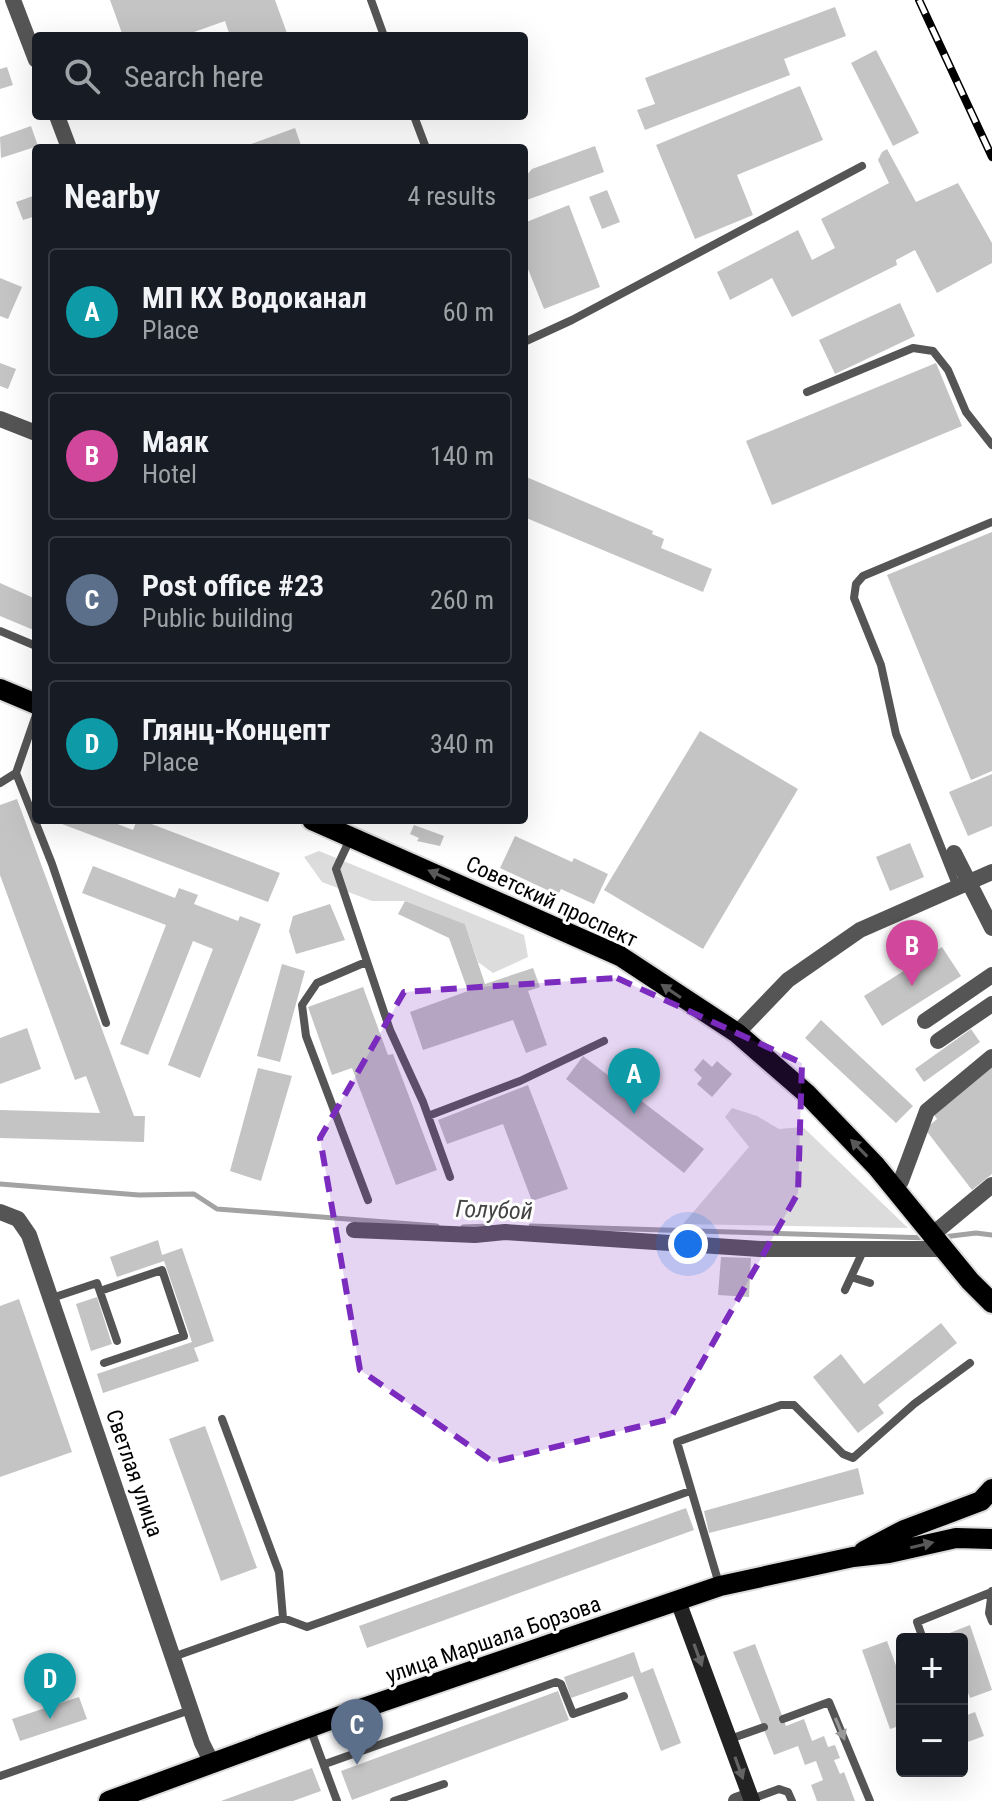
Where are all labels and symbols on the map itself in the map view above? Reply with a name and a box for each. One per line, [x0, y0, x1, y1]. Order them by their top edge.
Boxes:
street label: Советский проспект [462, 851, 641, 952]
one-way arrow [427, 869, 451, 882]
pin: B [886, 920, 938, 986]
one-way arrow [660, 984, 682, 999]
pin: A [608, 1048, 660, 1114]
one-way arrow [851, 1139, 869, 1158]
water label: Голубой [455, 1195, 533, 1225]
your location [668, 1224, 708, 1264]
street label: Светлая улица [101, 1406, 168, 1540]
one-way arrow [910, 1538, 935, 1551]
street label: улица Маршала Борзова [382, 1591, 604, 1688]
one-way arrow [692, 1643, 704, 1667]
pin: D [24, 1653, 76, 1719]
pin: C [331, 1699, 383, 1765]
one-way arrow [834, 1717, 847, 1741]
one-way arrow [733, 1756, 746, 1780]

